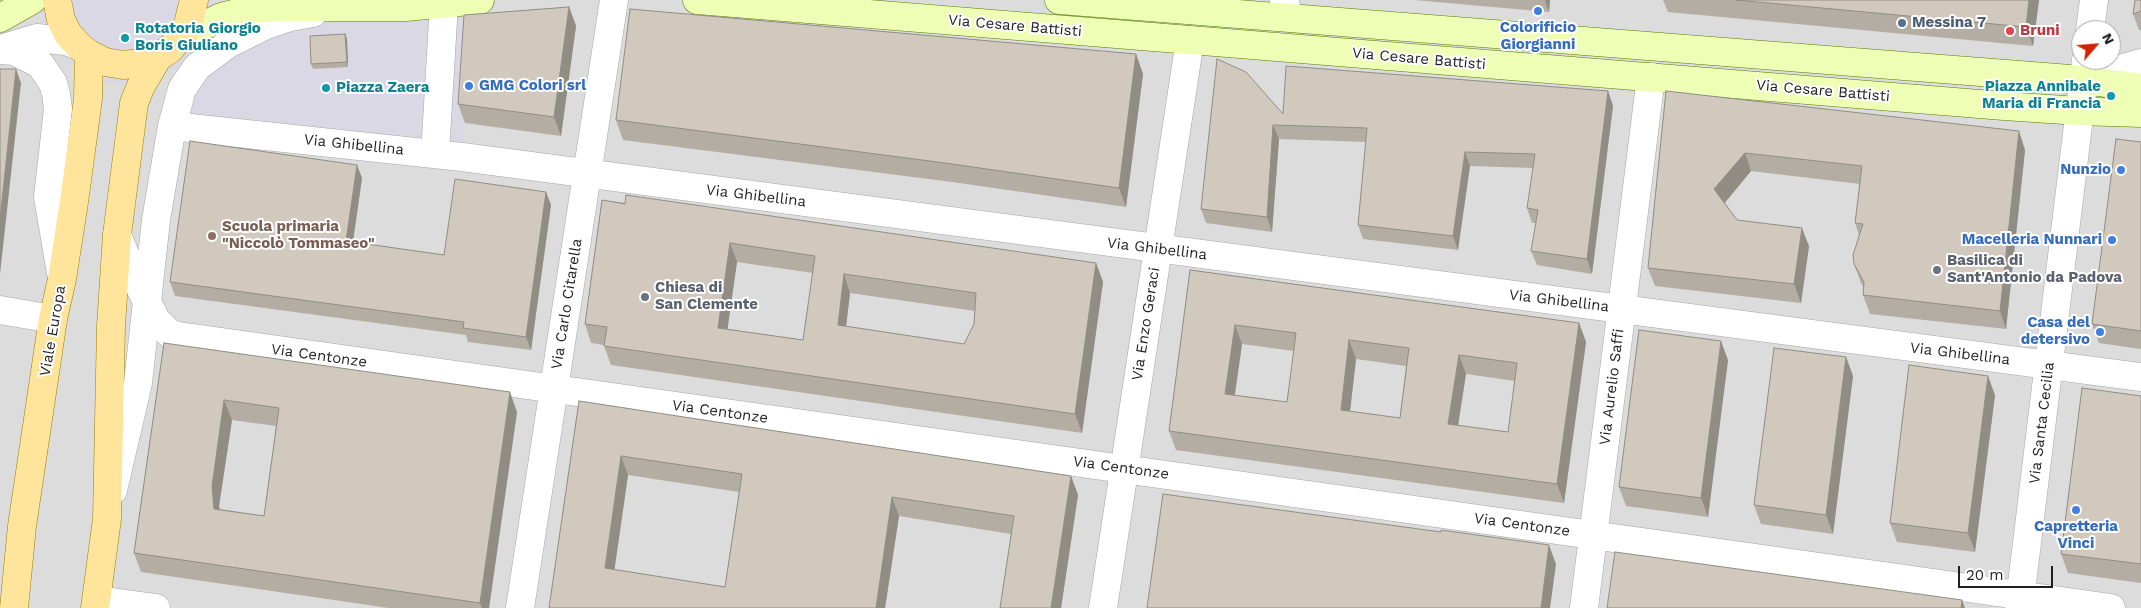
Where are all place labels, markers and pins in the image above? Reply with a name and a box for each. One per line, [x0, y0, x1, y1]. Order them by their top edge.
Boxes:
marker: Colorificio Giorgianni [1532, 5, 1544, 17]
place label: Messina 7 [1912, 14, 1986, 32]
marker: Messina 7 [1896, 17, 1908, 29]
place label: Colorificio Giorgianni [1500, 19, 1576, 54]
place label: Rotatoria Giorgio Boris Giuliano [135, 20, 261, 55]
place label: Bruni [2020, 22, 2060, 40]
marker: Bruni [2004, 25, 2016, 37]
marker: Rotatoria Giorgio Boris Giuliano [119, 32, 131, 44]
place label: GMG Colori srl [479, 77, 586, 95]
place label: Piazza Annibale Maria di Francia [1982, 78, 2101, 113]
place label: Piazza Zaera [336, 79, 429, 97]
marker: GMG Colori srl [463, 80, 475, 92]
marker: Piazza Zaera [320, 82, 332, 94]
marker: Piazza Annibale Maria di Francia [2105, 90, 2117, 102]
place label: Nunzio [2060, 161, 2111, 179]
marker: Nunzio [2115, 164, 2127, 176]
place label: Scuola primaria "Niccolò Tommaseo" [222, 218, 375, 253]
marker: Scuola primaria "Niccolò Tommaseo" [206, 230, 218, 242]
place label: Macelleria Nunnari [1962, 231, 2102, 249]
marker: Macelleria Nunnari [2106, 234, 2118, 246]
place label: Basilica di Sant'Antonio da Padova [1947, 252, 2122, 287]
marker: Basilica di Sant'Antonio da Padova [1931, 264, 1943, 276]
place label: Chiesa di San Clemente [655, 279, 758, 314]
marker: Chiesa di San Clemente [639, 291, 651, 303]
place label: Casa del detersivo [2021, 314, 2090, 349]
marker: Casa del detersivo [2094, 326, 2106, 338]
marker: Capretteria Vinci [2070, 504, 2082, 516]
place label: Capretteria Vinci [2034, 518, 2118, 553]

